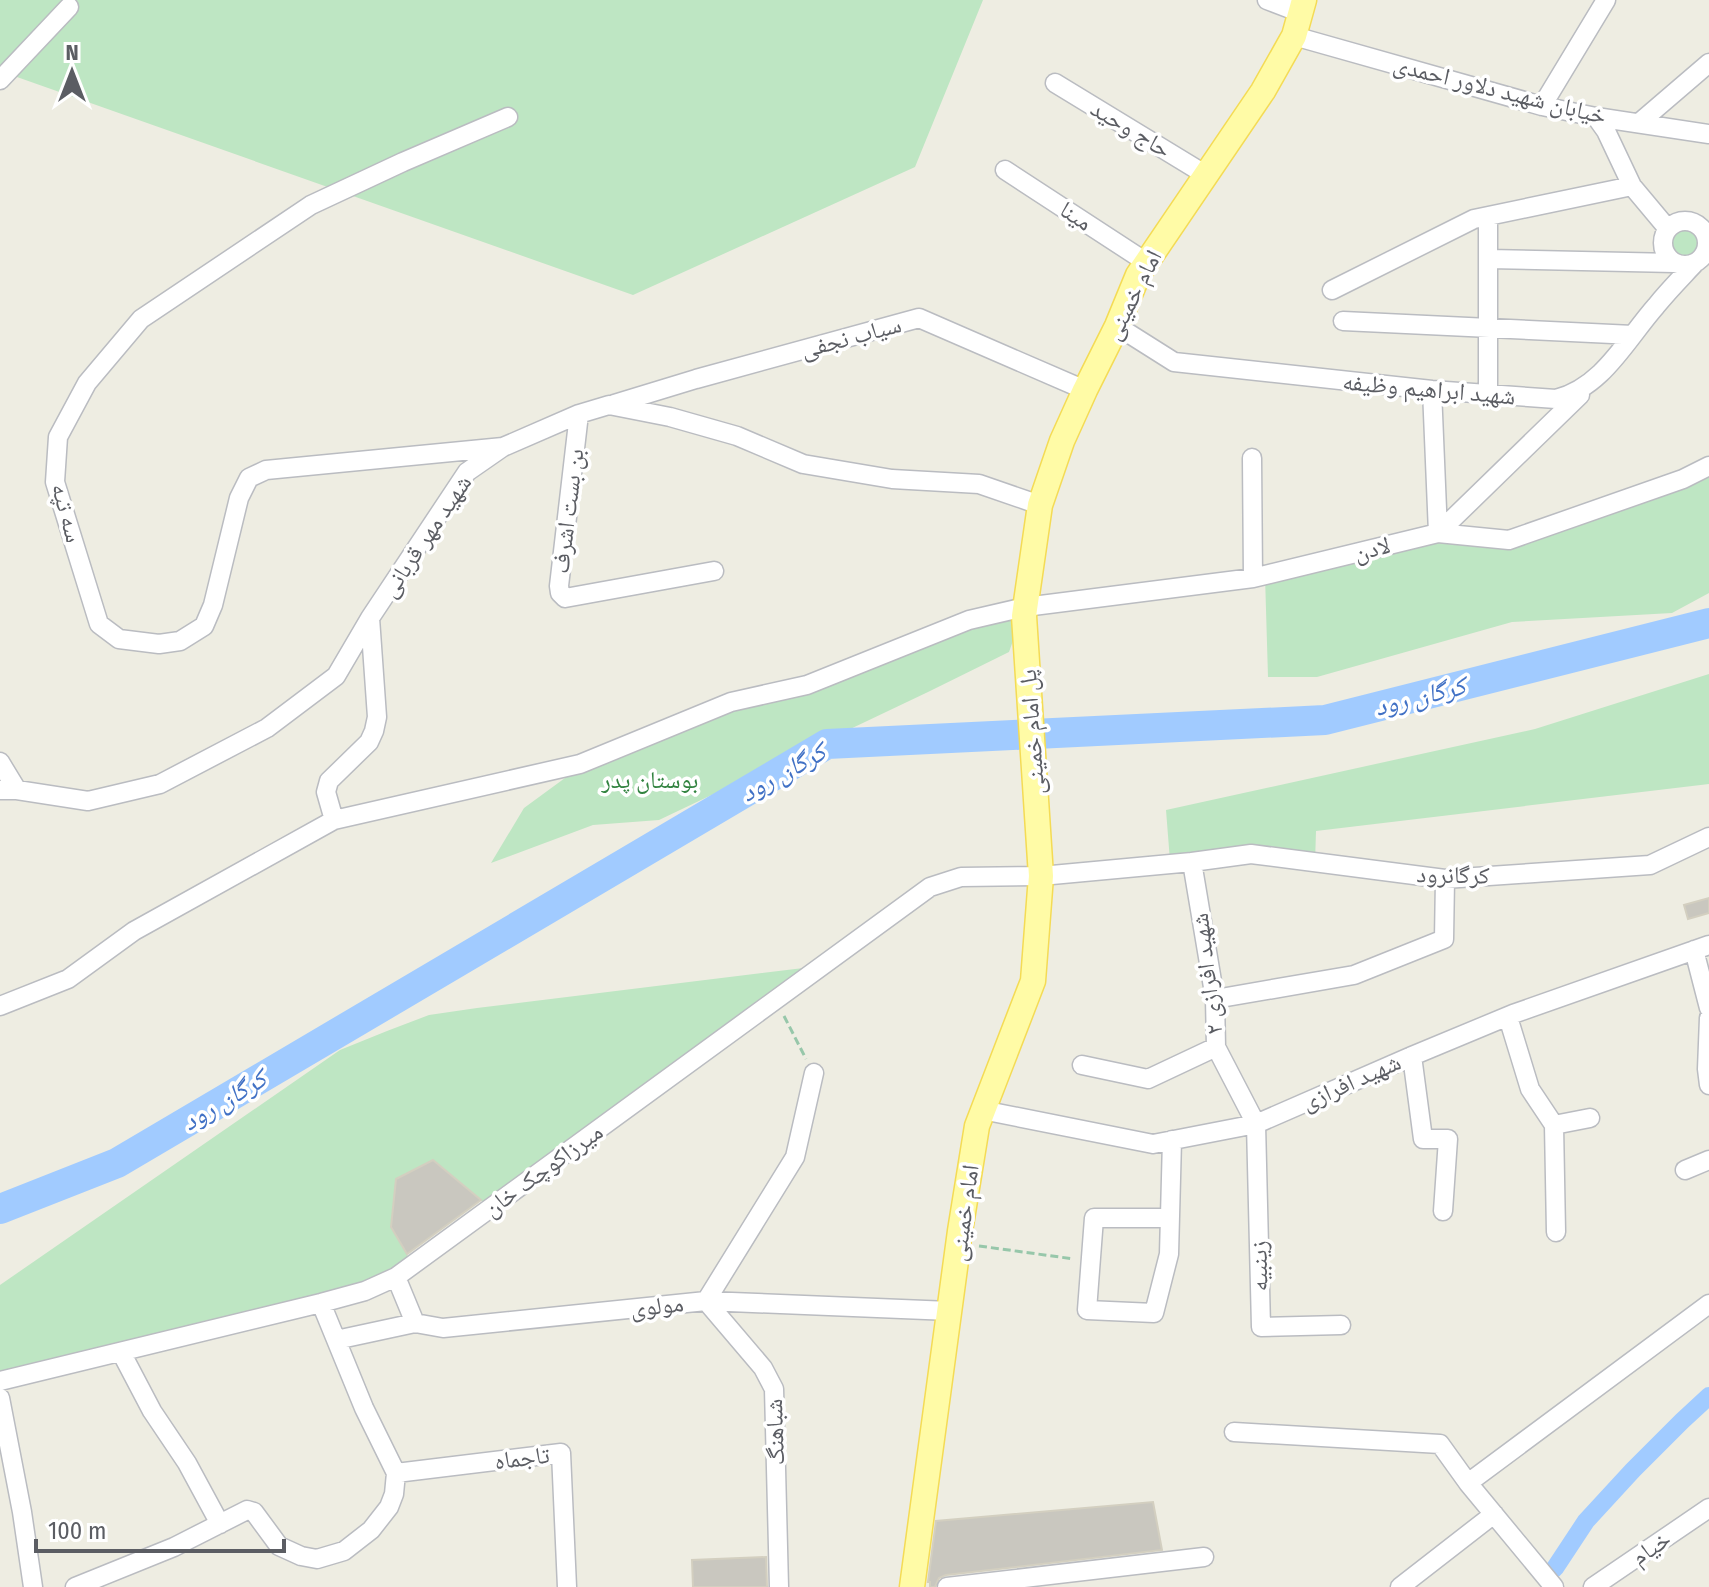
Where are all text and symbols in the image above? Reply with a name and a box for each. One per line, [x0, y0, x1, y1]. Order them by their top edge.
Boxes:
north arrow [32, 32, 112, 112]
text: N [65, 39, 79, 66]
street label: خیابان شهید دلاور احمدی [1391, 50, 1609, 130]
street label: حاج وحید [1085, 94, 1176, 165]
street label: مینا [1055, 195, 1097, 237]
street label: امام خمینی [1098, 245, 1169, 346]
street label: سیاب نجفی [798, 310, 904, 364]
street label: شهید ابراهیم وظیفه [1341, 368, 1517, 412]
street label: بن بست اشرف [546, 447, 590, 575]
street label: شهید مهر قربانی [375, 469, 477, 603]
street label: سه تپه [46, 480, 88, 546]
street label: لادن [1351, 531, 1393, 567]
street label: پل امام خمینی [1014, 668, 1052, 796]
water label: کرگان رود [1371, 669, 1473, 723]
water label: کرگان رود [735, 734, 835, 809]
park label: بوستان پدر [601, 766, 698, 794]
street label: کرگانرود [1416, 860, 1490, 890]
street label: شهید افرازی ۲ [1186, 912, 1228, 1036]
street label: شهید افرازی [1297, 1048, 1405, 1116]
water label: کرگان رود [176, 1061, 276, 1138]
street label: میرزاکوچک خان [478, 1117, 608, 1223]
street label: امام خمینی [943, 1163, 987, 1263]
street label: زینبیه [1245, 1240, 1273, 1292]
street label: مولوی [629, 1289, 685, 1323]
street label: شباهنگ [760, 1398, 790, 1466]
street label: تاجماه [493, 1441, 551, 1475]
scale bar [36, 1503, 284, 1553]
text: 100 m [48, 1517, 106, 1545]
street label: خیام [1626, 1525, 1677, 1573]

